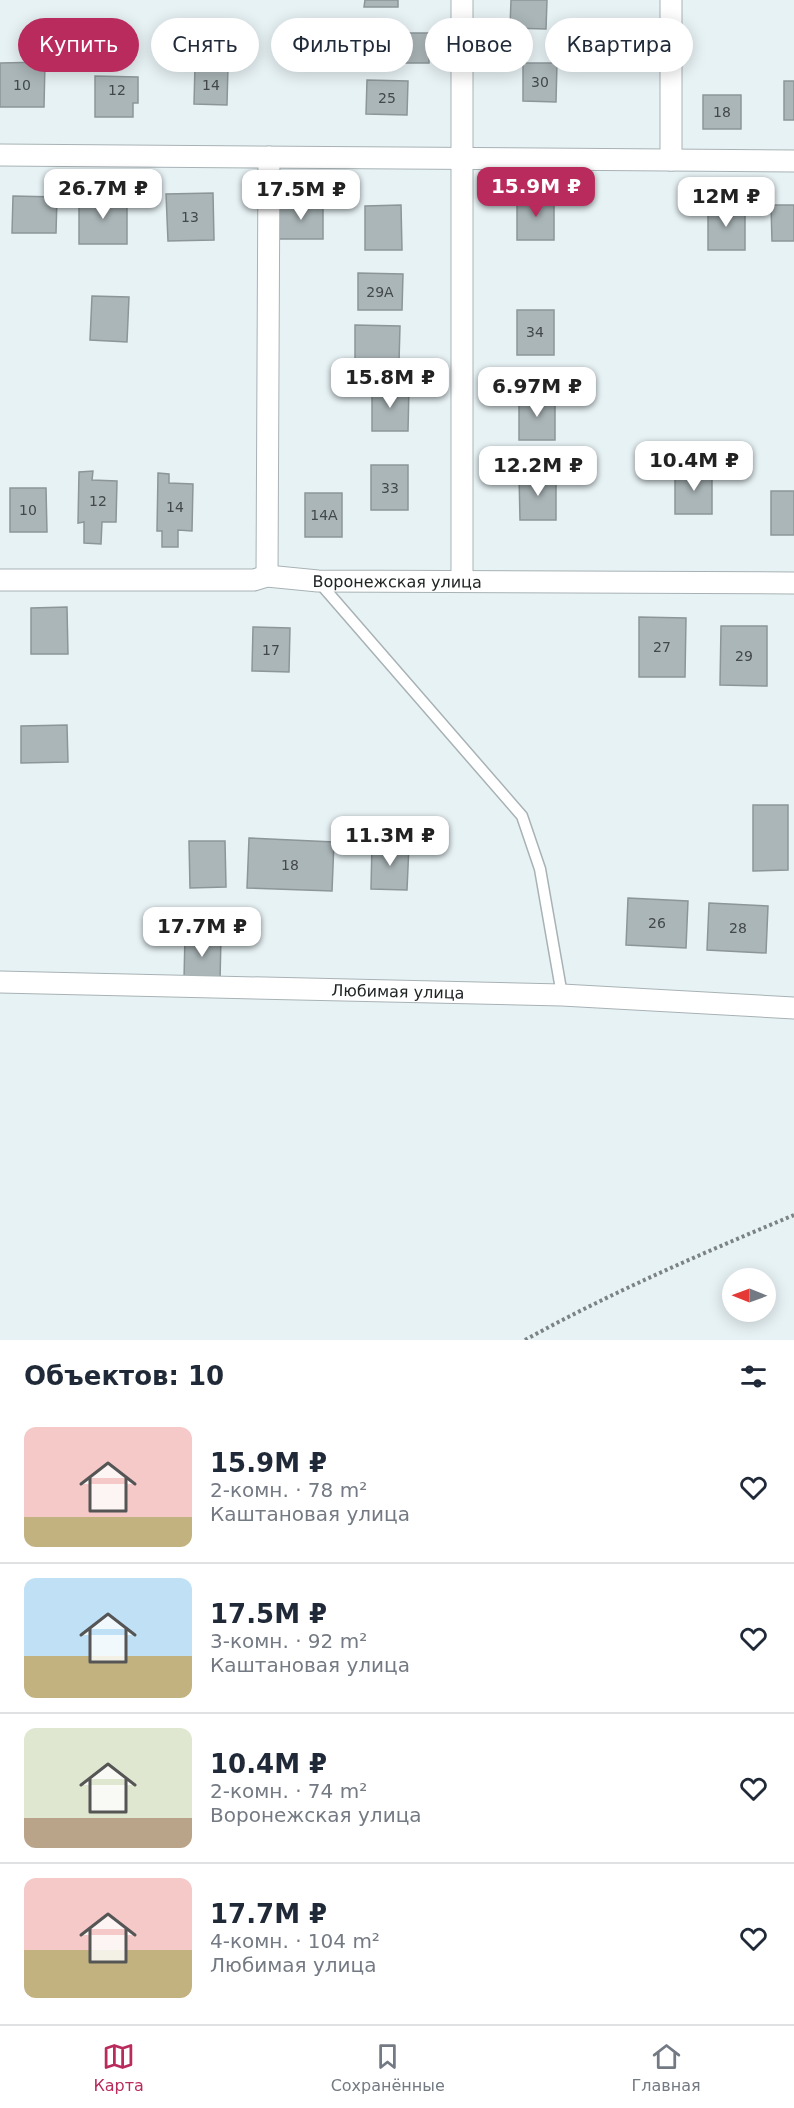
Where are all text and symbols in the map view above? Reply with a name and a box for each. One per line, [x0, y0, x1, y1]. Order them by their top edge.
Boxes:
chip: Купить [18, 18, 139, 72]
chip: Снять [151, 18, 259, 72]
chip: Фильтры [271, 18, 413, 72]
chip: Новое [425, 18, 533, 72]
chip: Квартира [545, 18, 693, 72]
house number: 30 [531, 74, 549, 90]
house number: 10 [13, 77, 31, 93]
house number: 14 [202, 77, 220, 93]
house number: 12 [108, 82, 126, 98]
house number: 25 [378, 90, 396, 106]
house number: 18 [713, 104, 731, 120]
pin: 15.9M ₽ [481, 167, 591, 218]
pin: 26.7M ₽ [48, 169, 158, 220]
pin: 17.5M ₽ [246, 170, 356, 221]
text: 15.9M ₽ [491, 174, 581, 198]
text: 26.7M ₽ [58, 176, 148, 200]
text: 17.5M ₽ [256, 177, 346, 201]
pin: 12M ₽ [684, 177, 768, 228]
text: 12M ₽ [692, 184, 760, 208]
house number: 13 [181, 209, 199, 225]
house number: 29А [366, 284, 394, 300]
house number: 34 [526, 324, 544, 340]
pin: 15.8M ₽ [335, 358, 445, 409]
text: 15.8M ₽ [345, 365, 435, 389]
pin: 6.97M ₽ [482, 367, 592, 418]
text: 6.97M ₽ [492, 374, 582, 398]
pin: 10.4M ₽ [639, 441, 749, 492]
pin: 12.2M ₽ [483, 446, 593, 497]
text: 10.4M ₽ [649, 448, 739, 472]
text: 12.2M ₽ [493, 453, 583, 477]
house number: 33 [381, 480, 399, 496]
house number: 12 [89, 493, 107, 509]
house number: 14 [166, 499, 184, 515]
house number: 10 [19, 502, 37, 518]
house number: 14А [310, 507, 338, 523]
street label: Воронежская улица [312, 572, 482, 592]
house number: 27 [653, 639, 671, 655]
house number: 17 [262, 642, 280, 658]
house number: 29 [735, 648, 753, 664]
pin: 11.3M ₽ [335, 816, 445, 867]
text: 11.3M ₽ [345, 823, 435, 847]
house number: 18 [281, 857, 299, 873]
pin: 17.7M ₽ [147, 907, 257, 958]
text: 17.7M ₽ [157, 914, 247, 938]
house number: 26 [648, 915, 666, 931]
house number: 28 [729, 920, 747, 936]
street label: Любимая улица [331, 981, 465, 1003]
north arrow [722, 1268, 776, 1322]
map controls [722, 1268, 776, 1322]
icon: filters [737, 1360, 770, 1393]
text: Объектов: 10 [24, 1361, 224, 1391]
text: 15.9M ₽ [210, 1448, 327, 1478]
icon: home [72, 1451, 144, 1523]
icon: heart [737, 1471, 770, 1504]
text: 2-комн. · 78 m² [210, 1478, 367, 1502]
text: Каштановая улица [210, 1502, 410, 1526]
text: 17.5M ₽ [210, 1599, 327, 1629]
icon: home [72, 1602, 144, 1674]
icon: heart [737, 1622, 770, 1655]
text: 3-комн. · 92 m² [210, 1629, 367, 1653]
text: Каштановая улица [210, 1653, 410, 1677]
text: 10.4M ₽ [210, 1749, 327, 1779]
icon: home [72, 1752, 144, 1824]
icon: heart [737, 1772, 770, 1805]
text: 2-комн. · 74 m² [210, 1779, 367, 1803]
text: Воронежская улица [210, 1803, 422, 1827]
text: 17.7M ₽ [210, 1899, 327, 1929]
icon: home [72, 1902, 144, 1974]
icon: heart [737, 1922, 770, 1955]
text: 4-комн. · 104 m² [210, 1929, 380, 1953]
text: Любимая улица [210, 1953, 376, 1977]
tab: Карта [93, 2040, 144, 2095]
tab: Сохранённые [331, 2040, 445, 2095]
tab: Главная [632, 2040, 701, 2095]

